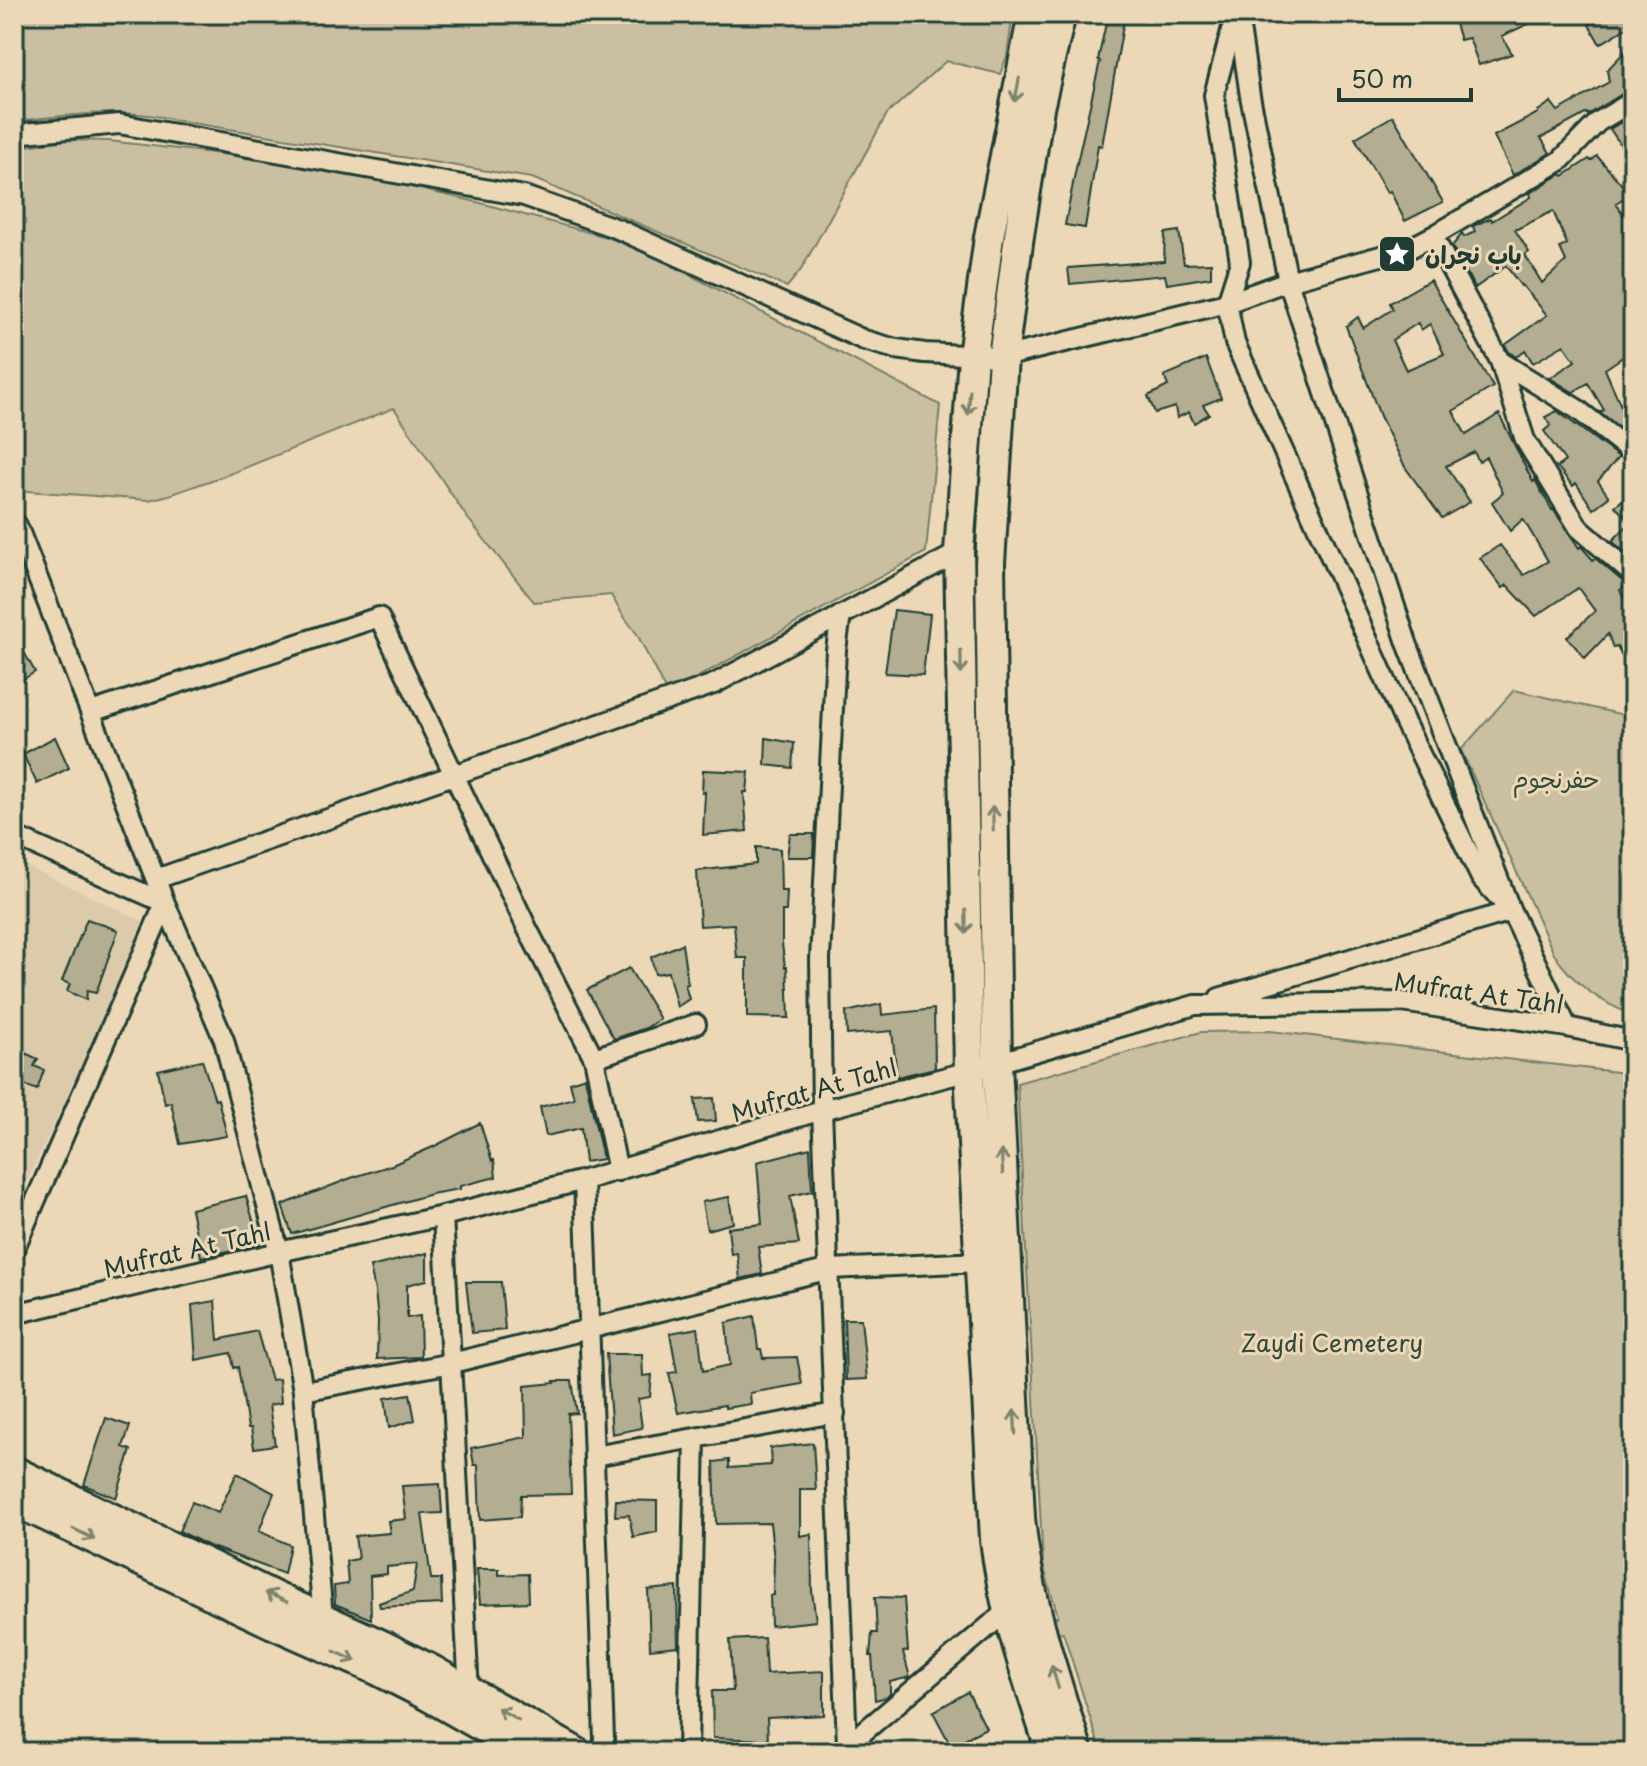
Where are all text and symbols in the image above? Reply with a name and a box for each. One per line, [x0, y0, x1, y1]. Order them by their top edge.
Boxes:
scale bar [1339, 52, 1471, 102]
text: 50 m [1351, 60, 1413, 96]
one-way arrow [1008, 77, 1023, 103]
place icon: باب نجران [1376, 233, 1418, 275]
place label: باب نجران [1425, 236, 1522, 272]
one-way arrow [961, 389, 976, 416]
one-way arrow [954, 648, 969, 675]
park label: حفرنجوم [1513, 760, 1599, 798]
one-way arrow [986, 805, 1001, 832]
one-way arrow [959, 908, 974, 935]
street label: Mufrat At Tahl [1392, 962, 1566, 1022]
street label: Mufrat At Tahl [727, 1048, 901, 1130]
one-way arrow [994, 1149, 1009, 1176]
street label: Mufrat At Tahl [100, 1212, 274, 1286]
park label: Zaydi Cemetery [1241, 1324, 1423, 1360]
one-way arrow [1007, 1409, 1022, 1436]
one-way arrow [72, 1527, 96, 1542]
one-way arrow [264, 1589, 288, 1604]
one-way arrow [333, 1649, 357, 1664]
one-way arrow [1047, 1665, 1062, 1691]
one-way arrow [496, 1706, 520, 1721]

